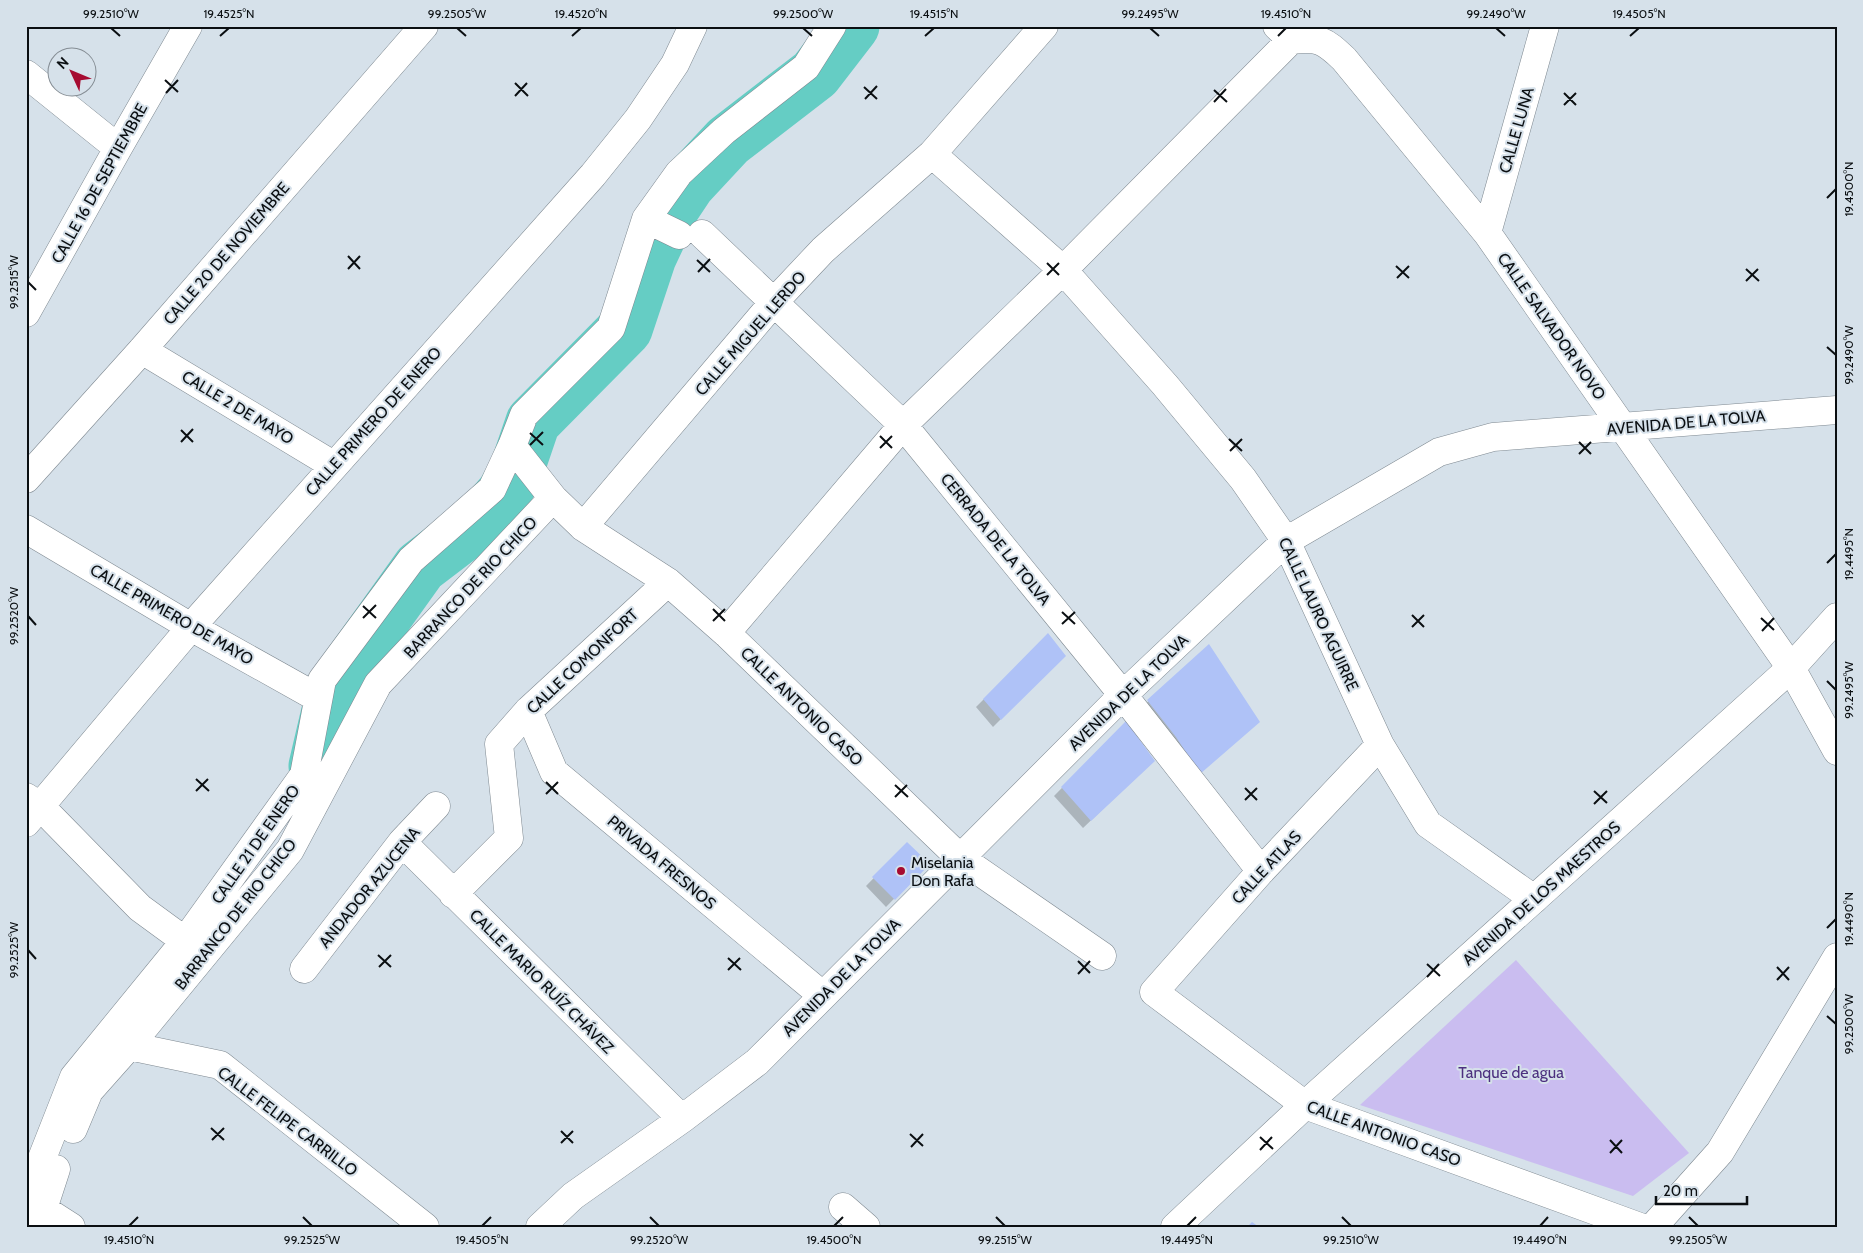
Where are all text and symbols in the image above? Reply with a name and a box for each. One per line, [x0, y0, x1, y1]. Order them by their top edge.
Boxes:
text: 99.2510°W [83, 6, 140, 21]
text: 19.4525°N [203, 6, 255, 21]
text: 99.2505°W [428, 6, 487, 21]
text: 19.4520°N [555, 6, 608, 21]
text: 99.2500°W [773, 6, 834, 21]
text: 19.4515°N [910, 6, 958, 21]
text: 99.2495°W [1121, 6, 1179, 21]
text: 19.4510°N [1261, 6, 1311, 21]
text: 99.2490°W [1466, 6, 1526, 21]
text: 19.4505°N [1612, 6, 1666, 21]
north arrow [48, 48, 98, 98]
text: N [53, 53, 73, 73]
street label: CALLE LUNA [1495, 85, 1538, 175]
street label: CALLE 16 DE SEPTIEMBRE [47, 100, 151, 267]
text: 19.4500°N [1841, 161, 1856, 217]
street label: CALLE 20 DE NOVIEMBRE [159, 178, 294, 328]
street label: CALLE SALVADOR NOVO [1494, 249, 1610, 403]
text: 99.2515°W [6, 254, 21, 309]
street label: CALLE MIGUEL LERDO [691, 267, 810, 399]
text: 99.2490°W [1841, 325, 1856, 385]
street label: CALLE PRIMERO DE ENERO [302, 343, 445, 500]
street label: CALLE 2 DE MAYO [178, 367, 297, 448]
street label: AVENIDA DE LA TOLVA [1606, 406, 1766, 439]
street label: CERRADA DE LA TOLVA [937, 470, 1055, 609]
street label: BARRANCO DE RIO CHICO [400, 513, 541, 662]
text: 19.4495°N [1841, 528, 1856, 580]
street label: CALLE LAURO AGUIRRE [1275, 534, 1363, 694]
street label: CALLE PRIMERO DE MAYO [87, 560, 257, 669]
text: 99.2520°W [6, 586, 21, 645]
street label: CALLE COMONFORT [523, 605, 642, 718]
street label: AVENIDA DE LA TOLVA [1064, 630, 1192, 754]
street label: CALLE ANTONIO CASO [737, 643, 867, 770]
text: 99.2495°W [1841, 661, 1856, 719]
street label: CALLE 21 DE ENERO [207, 781, 303, 907]
street label: PRIVADA FRESNOS [604, 811, 720, 913]
street label: AVENIDA DE LOS MAESTROS [1458, 817, 1624, 969]
street label: ANDADOR AZUCENA [315, 823, 424, 951]
street label: CALLE ATLAS [1228, 827, 1305, 908]
street label: BARRANCO DE RIO CHICO [171, 835, 300, 994]
place label: Miselania Don Rafa [911, 853, 974, 890]
marker: Miselania Don Rafa [895, 865, 907, 877]
text: 19.4490°N [1841, 892, 1856, 946]
street label: CALLE MARIO RUÍZ CHÁVEZ [466, 905, 618, 1058]
street label: AVENIDA DE LA TOLVA [778, 914, 904, 1040]
text: 99.2525°W [6, 921, 21, 978]
text: 99.2500°W [1841, 993, 1856, 1054]
street label: CALLE FELIPE CARRILLO [214, 1063, 361, 1180]
park label: Tanque de agua [1458, 1063, 1564, 1082]
street label: CALLE ANTONIO CASO [1304, 1097, 1463, 1170]
scale bar [1656, 1173, 1747, 1205]
text: 20 m [1663, 1182, 1698, 1200]
text: 19.4510°N [104, 1232, 154, 1247]
text: 99.2525°W [284, 1232, 341, 1247]
text: 19.4505°N [455, 1232, 509, 1247]
text: 99.2520°W [630, 1232, 689, 1247]
text: 19.4500°N [806, 1232, 862, 1247]
text: 99.2515°W [978, 1232, 1033, 1247]
text: 19.4495°N [1161, 1232, 1213, 1247]
text: 99.2510°W [1323, 1232, 1380, 1247]
text: 19.4490°N [1513, 1232, 1567, 1247]
text: 99.2505°W [1669, 1232, 1728, 1247]

